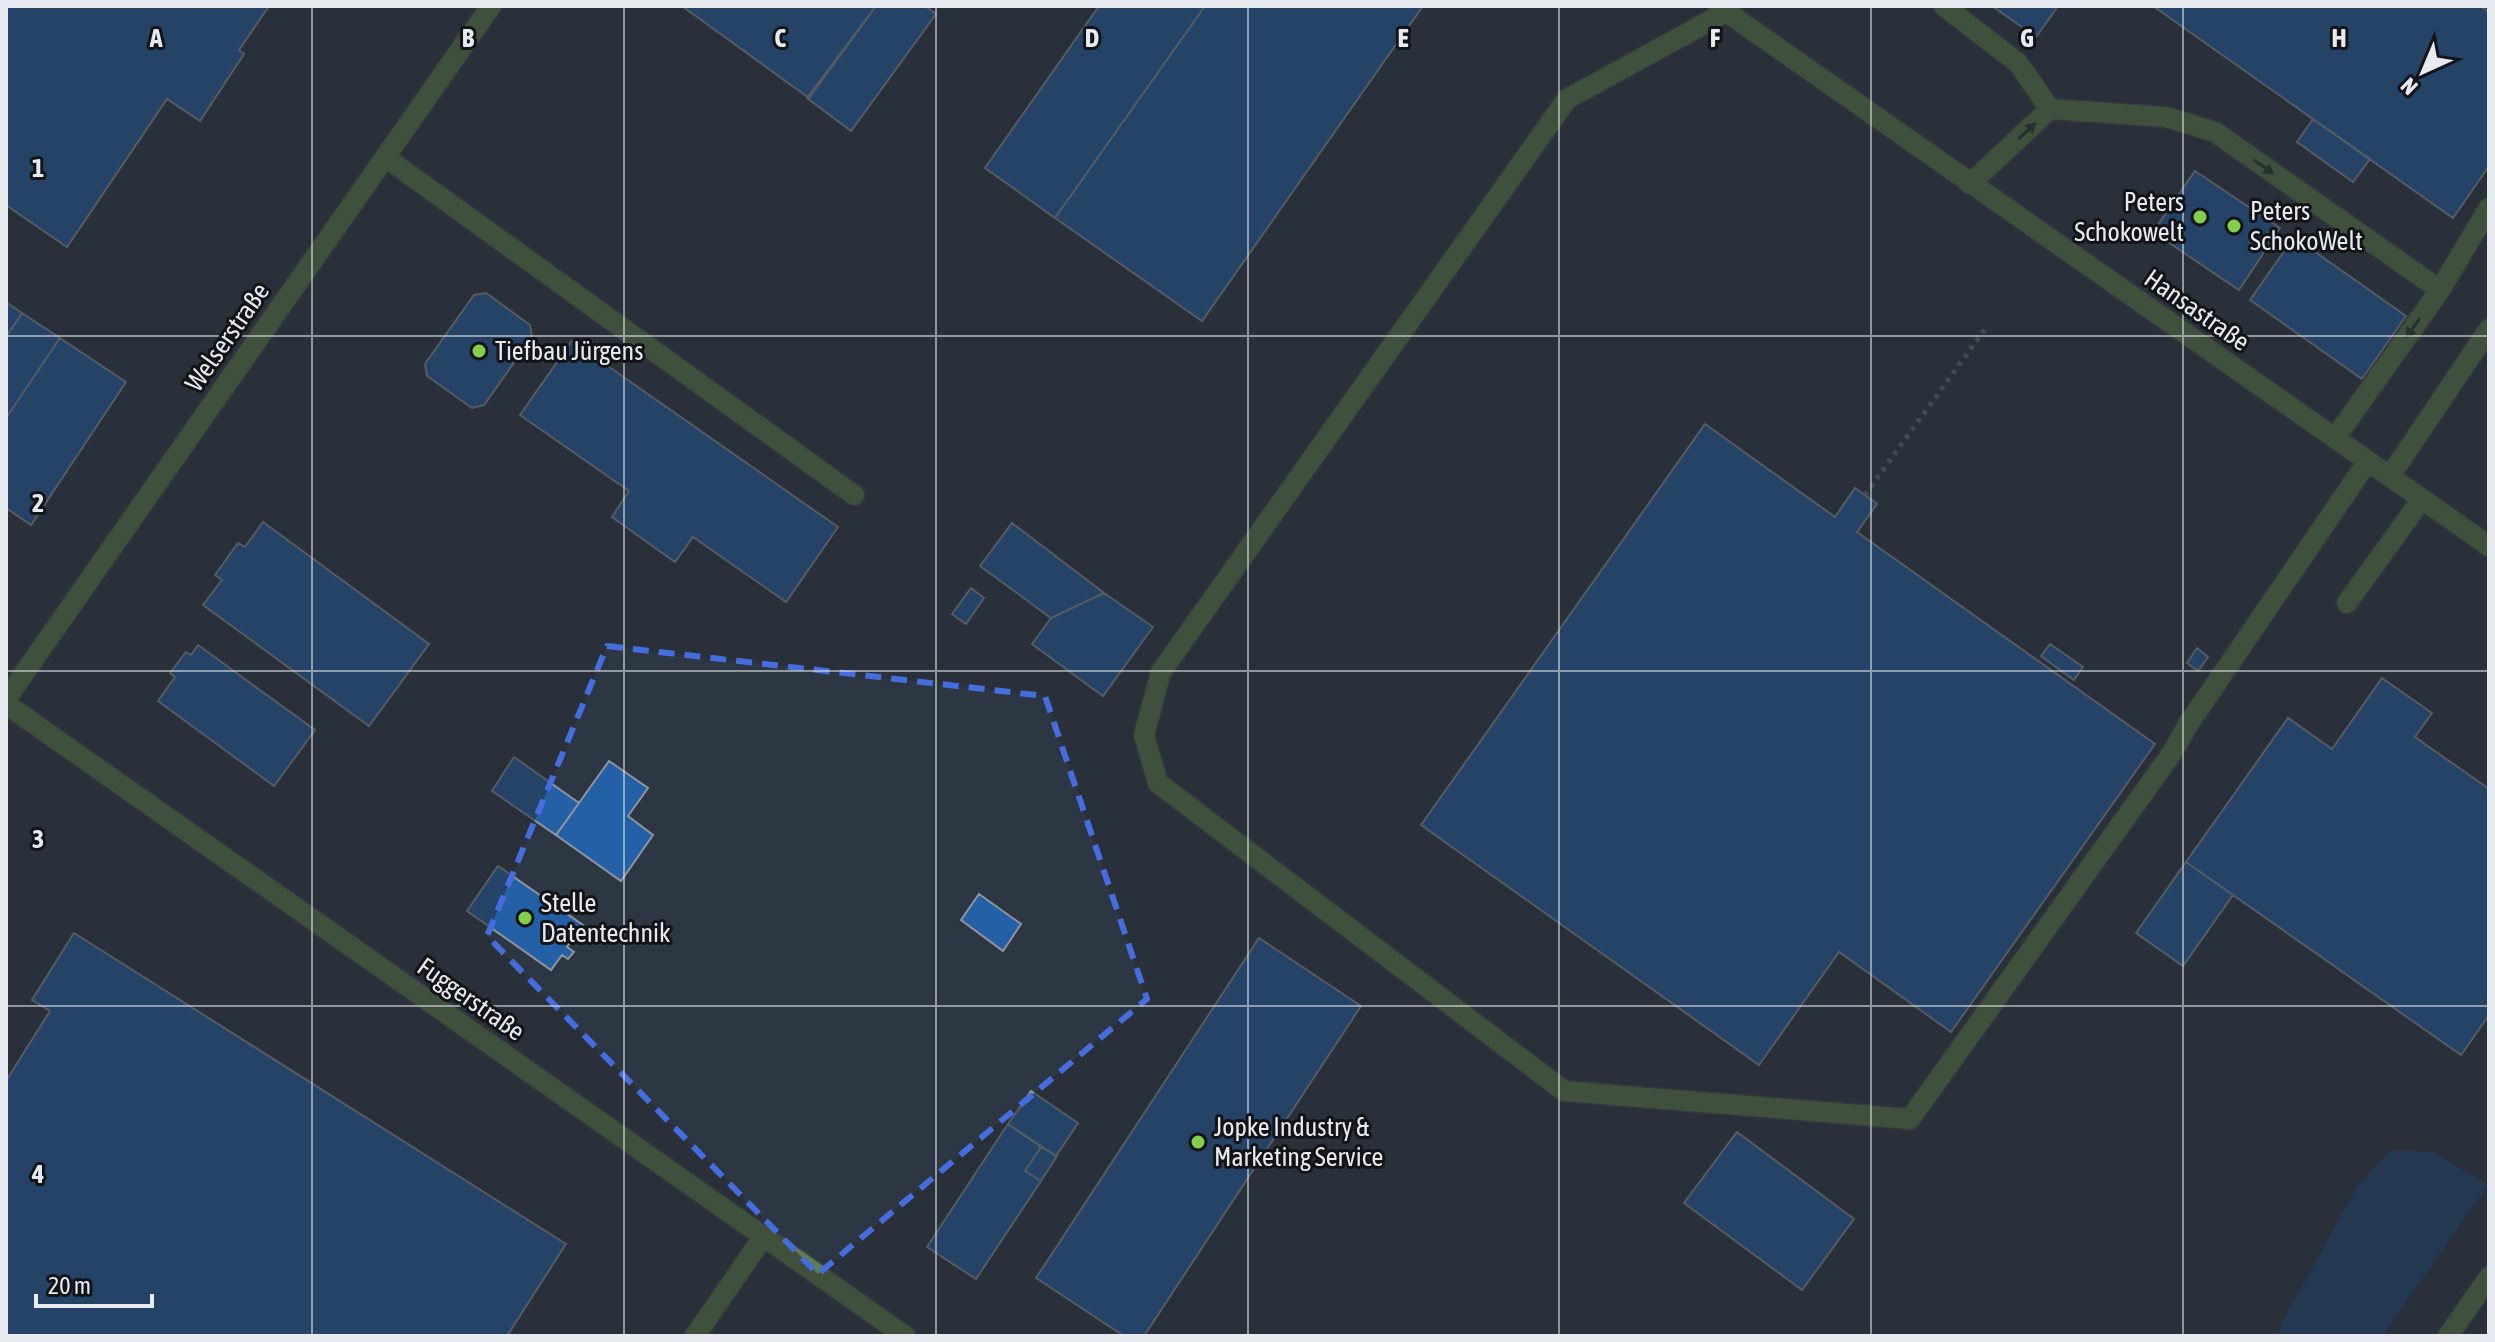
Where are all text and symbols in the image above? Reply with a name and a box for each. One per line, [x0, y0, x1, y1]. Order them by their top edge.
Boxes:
text: A [149, 23, 163, 53]
text: B [462, 23, 475, 53]
text: C [774, 23, 786, 53]
text: D [1085, 23, 1099, 53]
text: E [1397, 23, 1409, 53]
text: F [1710, 23, 1721, 53]
text: G [2020, 23, 2034, 53]
text: H [2331, 23, 2347, 53]
north arrow [2383, 32, 2463, 112]
text: N [2395, 73, 2423, 100]
one-way arrow [2017, 122, 2036, 140]
text: 1 [32, 153, 44, 183]
one-way arrow [2254, 159, 2275, 174]
place label: Peters Schokowelt [2074, 187, 2184, 247]
place label: Peters SchokoWelt [2250, 196, 2363, 256]
marker: Peters Schokowelt [2191, 208, 2209, 226]
marker: Peters SchokoWelt [2225, 217, 2243, 235]
street label: Hansastraße [2139, 263, 2255, 357]
street label: Welserstraße [179, 277, 275, 397]
one-way arrow [2406, 317, 2422, 338]
place label: Tiefbau Jürgens [495, 336, 643, 366]
marker: Tiefbau Jürgens [470, 342, 488, 360]
text: 2 [32, 488, 44, 518]
text: 3 [32, 824, 44, 854]
place label: Stelle Datentechnik [541, 888, 670, 948]
marker: Stelle Datentechnik [516, 909, 534, 927]
street label: Fuggerstraße [412, 951, 530, 1047]
place label: Jopke Industry & Marketing Service [1214, 1112, 1383, 1172]
marker: Jopke Industry & Marketing Service [1189, 1133, 1207, 1151]
text: 4 [31, 1159, 44, 1189]
scale bar [36, 1258, 152, 1308]
text: 20 m [48, 1272, 91, 1299]

